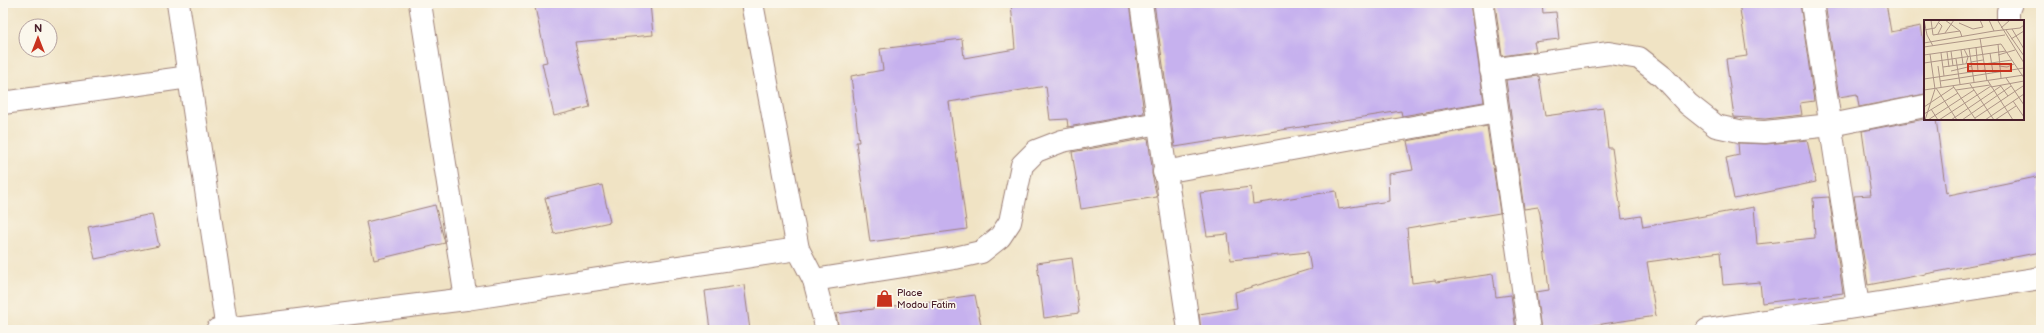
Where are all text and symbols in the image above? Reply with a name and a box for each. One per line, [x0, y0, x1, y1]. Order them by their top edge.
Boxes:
north arrow [18, 18, 58, 58]
inset map [1924, 20, 2024, 120]
text: N [34, 22, 42, 35]
place label: Place Modou Fatim [897, 287, 956, 311]
shop icon: Place Modou Fatim [874, 289, 894, 309]

